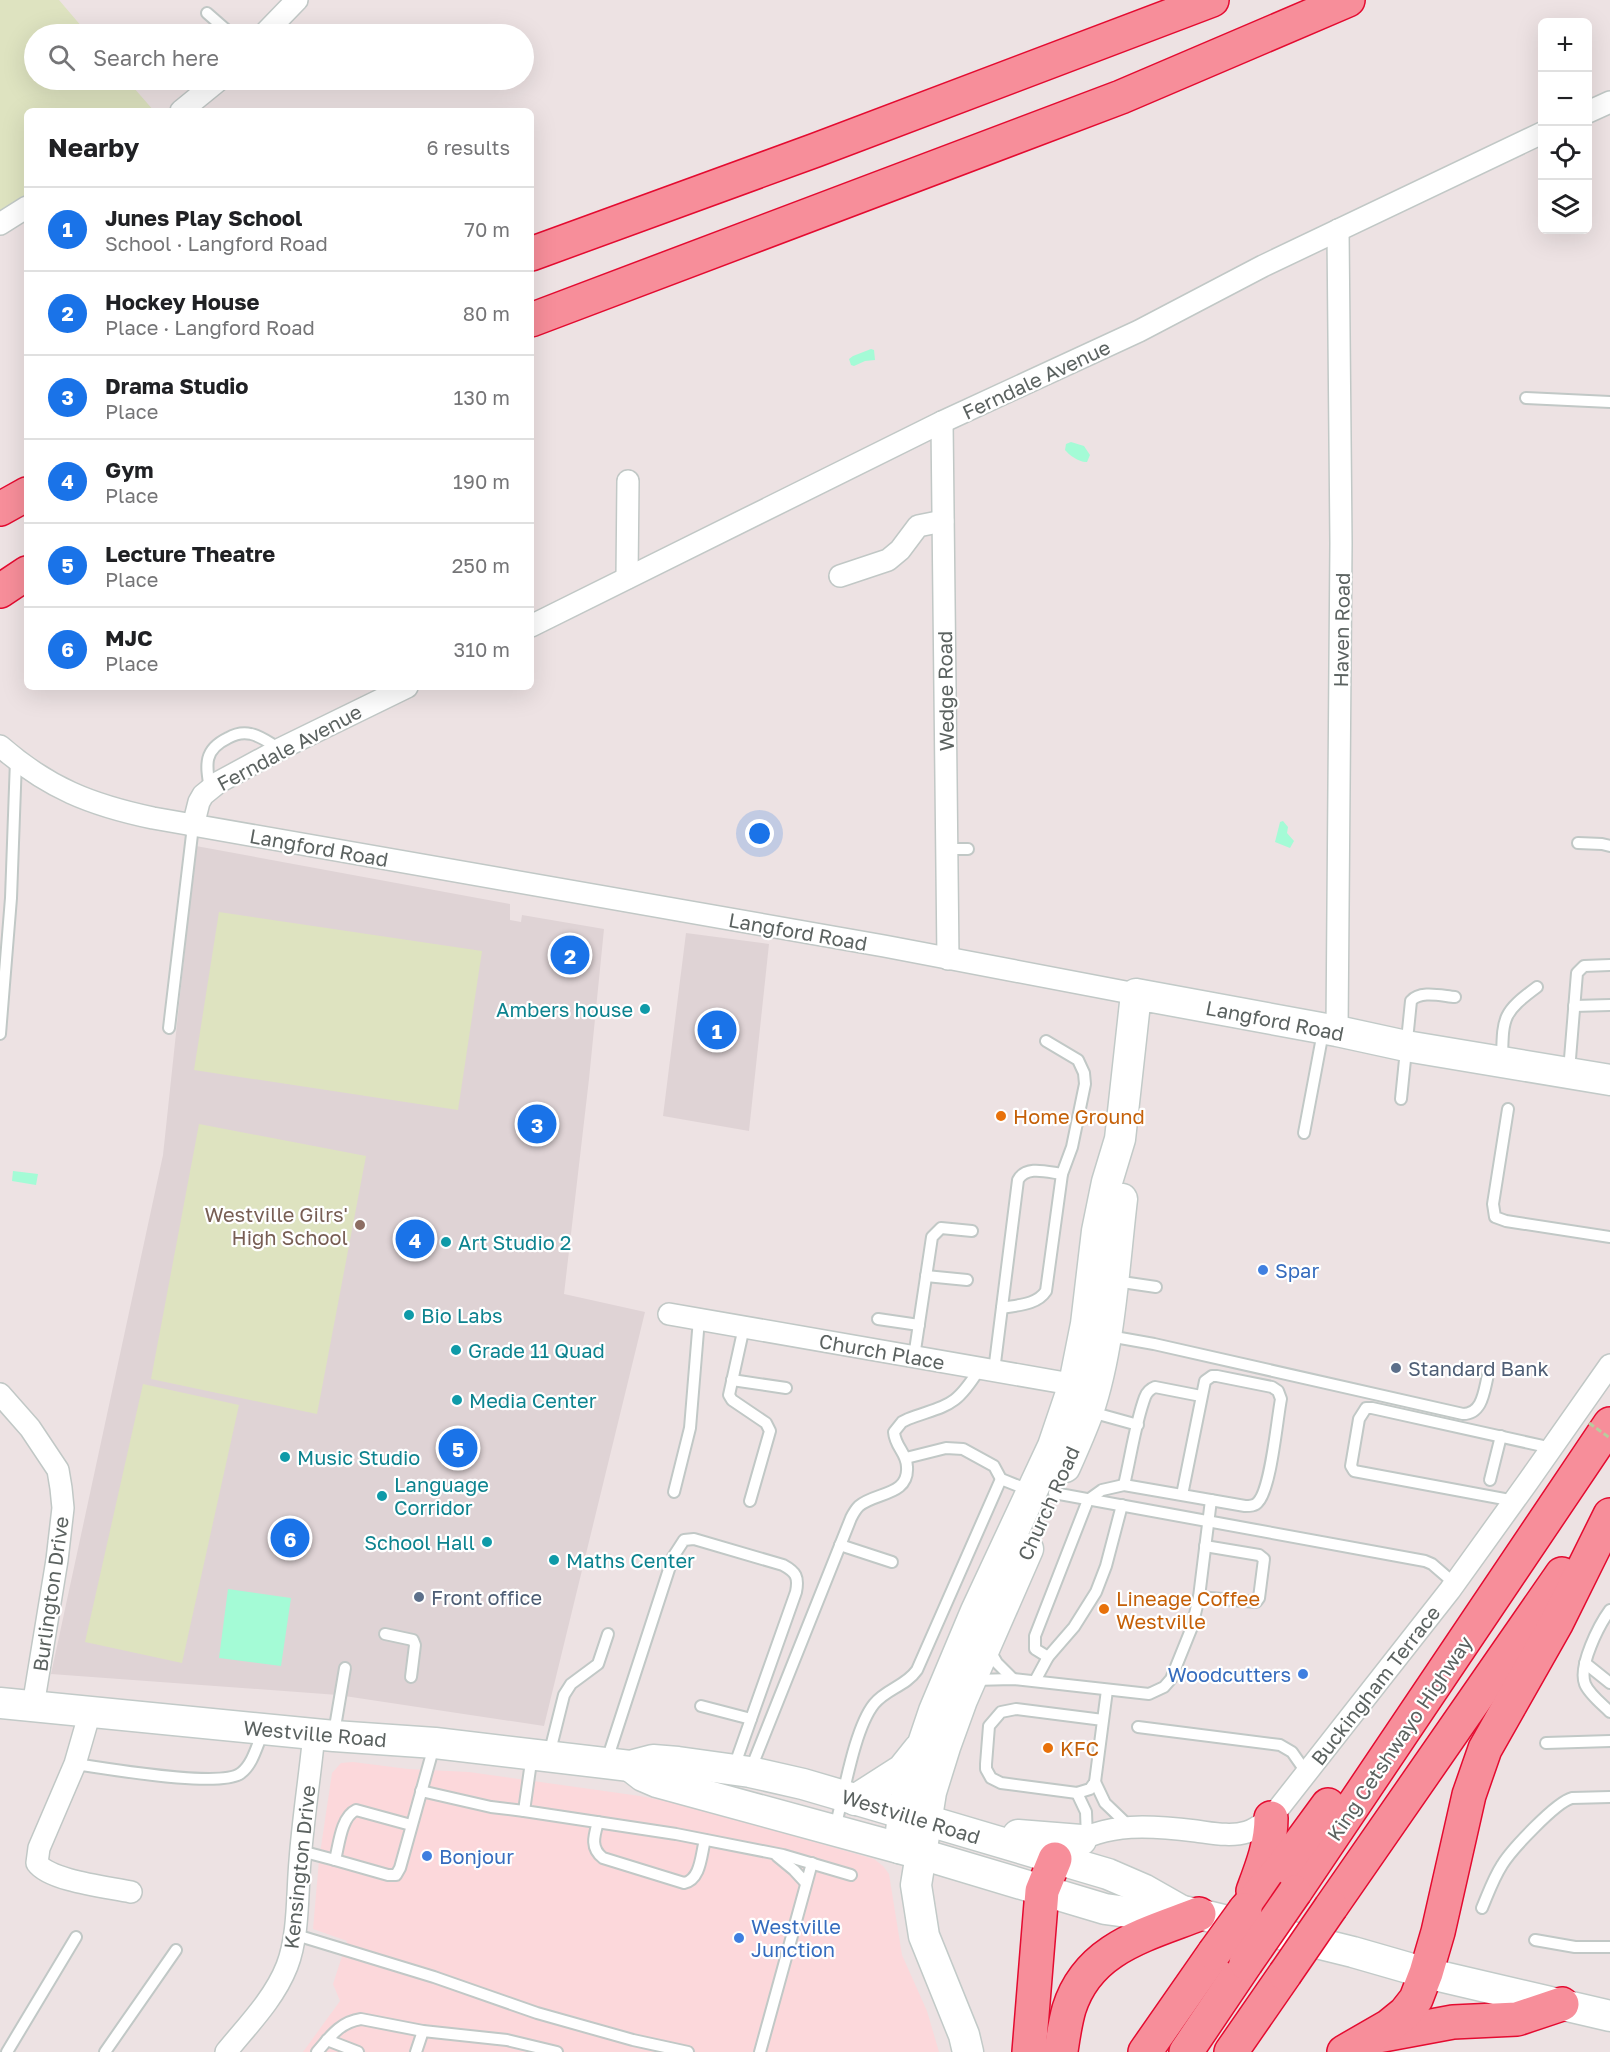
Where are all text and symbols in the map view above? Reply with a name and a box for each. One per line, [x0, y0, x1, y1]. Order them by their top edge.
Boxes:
map controls [1538, 18, 1592, 234]
button: + [1538, 18, 1592, 72]
search box [24, 24, 534, 90]
icon: search [45, 41, 78, 74]
text: Search here [93, 44, 219, 71]
button: − [1538, 72, 1592, 126]
button: locate [1538, 126, 1592, 180]
text: Nearby [48, 132, 139, 163]
text: 6 results [426, 135, 510, 159]
button: layers [1538, 180, 1592, 234]
text: Junes Play School [105, 204, 302, 231]
text: 1 [62, 217, 73, 241]
text: 70 m [464, 217, 510, 241]
text: School · Langford Road [105, 231, 328, 255]
text: Hockey House [105, 288, 259, 315]
text: 2 [61, 301, 74, 325]
text: 80 m [463, 301, 510, 325]
text: Place · Langford Road [105, 315, 315, 339]
street label: Ferndale Avenue [958, 334, 1114, 424]
text: Drama Studio [105, 372, 248, 399]
text: 3 [61, 385, 74, 409]
text: 130 m [454, 385, 510, 409]
text: Place [105, 399, 158, 423]
text: Gym [105, 456, 154, 483]
text: 4 [61, 469, 74, 493]
text: 190 m [453, 469, 510, 493]
text: Place [105, 483, 158, 507]
text: Lecture Theatre [105, 540, 275, 567]
text: 5 [61, 553, 74, 577]
text: 250 m [452, 553, 510, 577]
text: Place [105, 567, 158, 591]
street label: Haven Road [1328, 572, 1354, 688]
text: MJC [105, 624, 153, 651]
street label: Wedge Road [932, 631, 958, 751]
text: 6 [61, 637, 74, 661]
text: 310 m [454, 637, 510, 661]
text: Place [105, 651, 158, 675]
street label: Ferndale Avenue [213, 699, 365, 795]
your location [745, 819, 774, 848]
street label: Langford Road [248, 823, 390, 871]
street label: Langford Road [727, 907, 869, 955]
pin: 2 [550, 932, 590, 978]
street label: Langford Road [1204, 995, 1346, 1045]
place label: Ambers house [496, 997, 633, 1021]
marker: Ambers house [638, 1002, 652, 1016]
pin: 1 [698, 1008, 736, 1052]
pin: 3 [518, 1102, 556, 1146]
place label: Home Ground [1013, 1104, 1145, 1128]
marker: Home Ground [994, 1109, 1008, 1123]
place label: Westville Gilrs' High School [205, 1202, 348, 1249]
pin: 4 [396, 1216, 434, 1262]
marker: Westville Gilrs' High School [353, 1218, 367, 1232]
place label: Art Studio 2 [458, 1230, 571, 1254]
marker: Art Studio 2 [439, 1235, 453, 1249]
place label: Spar [1275, 1258, 1319, 1282]
marker: Spar [1256, 1263, 1270, 1277]
place label: Bio Labs [421, 1303, 503, 1327]
marker: Bio Labs [402, 1308, 416, 1322]
street label: Church Place [817, 1328, 947, 1374]
place label: Grade 11 Quad [468, 1338, 605, 1362]
marker: Grade 11 Quad [449, 1343, 463, 1357]
place label: Standard Bank [1408, 1356, 1549, 1380]
marker: Standard Bank [1389, 1361, 1403, 1375]
place label: Media Center [469, 1388, 597, 1412]
marker: Media Center [450, 1393, 464, 1407]
pin: 5 [438, 1426, 478, 1470]
street label: Church Road [1012, 1442, 1084, 1564]
place label: Music Studio [297, 1445, 420, 1469]
marker: Music Studio [278, 1450, 292, 1464]
place label: Language Corridor [394, 1472, 489, 1519]
marker: Language Corridor [375, 1489, 389, 1503]
street label: Burlington Drive [27, 1515, 73, 1673]
pin: 6 [270, 1516, 310, 1560]
place label: School Hall [364, 1530, 475, 1554]
marker: School Hall [480, 1535, 494, 1549]
place label: Maths Center [566, 1548, 695, 1572]
marker: Maths Center [547, 1553, 561, 1567]
place label: Front office [431, 1585, 542, 1609]
place label: Lineage Coffee Westville [1116, 1586, 1260, 1633]
marker: Front office [412, 1590, 426, 1604]
street label: Buckingham Terrace [1305, 1601, 1445, 1769]
marker: Lineage Coffee Westville [1097, 1602, 1111, 1616]
street label: King Cetshwayo Highway [1321, 1631, 1477, 1845]
place label: Woodcutters [1168, 1662, 1291, 1686]
marker: Woodcutters [1296, 1667, 1310, 1681]
street label: Westville Road [242, 1715, 388, 1751]
place label: KFC [1060, 1736, 1099, 1760]
marker: KFC [1041, 1741, 1055, 1755]
street label: Kensington Drive [278, 1784, 320, 1950]
street label: Westville Road [839, 1784, 983, 1848]
place label: Bonjour [439, 1844, 514, 1868]
marker: Bonjour [420, 1849, 434, 1863]
place label: Westville Junction [751, 1914, 841, 1961]
marker: Westville Junction [732, 1931, 746, 1945]

